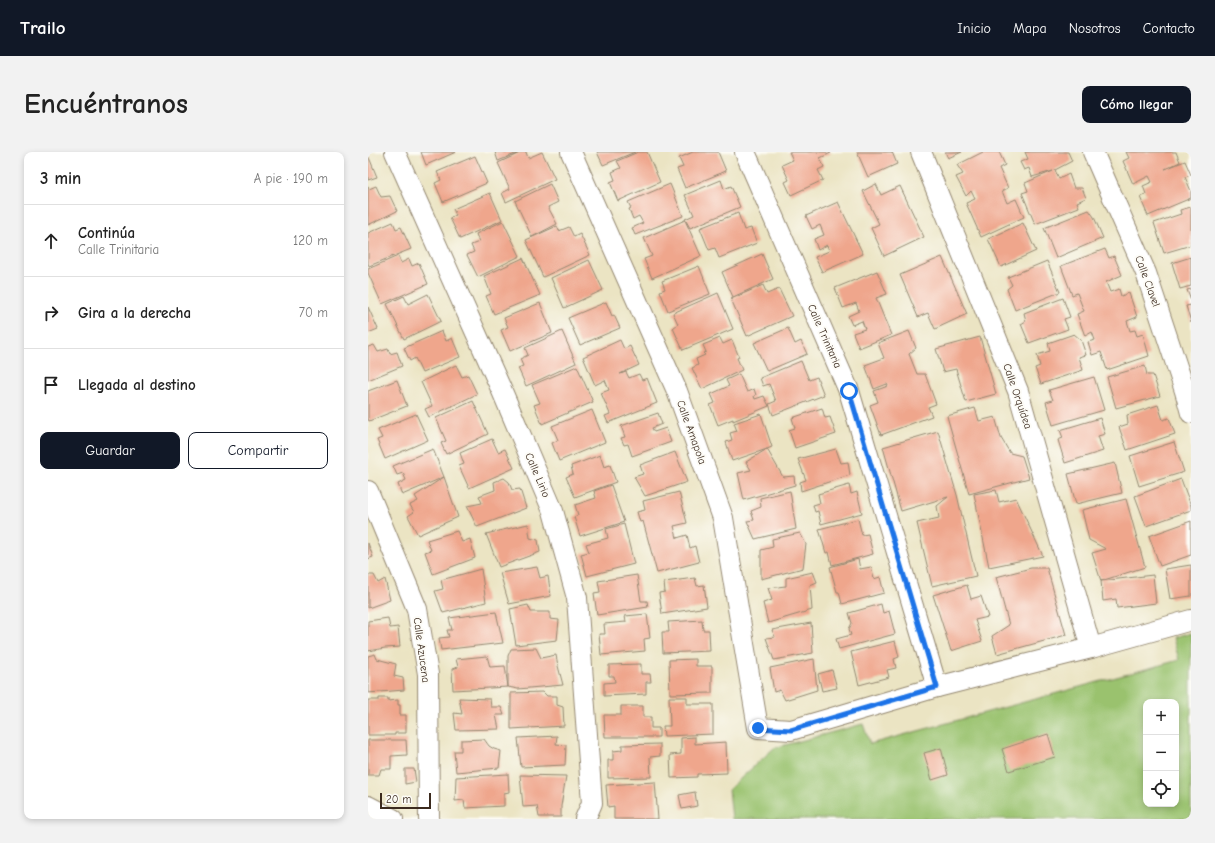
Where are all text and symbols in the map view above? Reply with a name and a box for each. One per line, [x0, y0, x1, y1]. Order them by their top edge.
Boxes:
text: Trailo [20, 17, 66, 39]
text: Inicio [957, 20, 991, 37]
text: Mapa [1013, 20, 1047, 37]
text: Nosotros [1069, 20, 1121, 37]
text: Contacto [1143, 20, 1195, 37]
button: Cómo llegar [1082, 86, 1191, 123]
text: Encuéntranos [24, 88, 188, 120]
text: 3 min [40, 169, 81, 188]
text: A pie · 190 m [254, 171, 328, 186]
text: Continúa [78, 224, 135, 242]
icon: ahead [40, 230, 62, 252]
text: 120 m [293, 233, 328, 248]
text: Calle Trinitaria [78, 242, 159, 257]
street label: Calle Clavel [1132, 254, 1163, 309]
icon: right [40, 302, 62, 324]
street label: Calle Trinitaria [805, 302, 844, 370]
text: Gira a la derecha [78, 304, 191, 322]
text: 70 m [299, 305, 328, 320]
street label: Calle Orquídea [1000, 362, 1035, 431]
icon: arrive [40, 374, 62, 396]
text: Llegada al destino [78, 376, 196, 394]
route start [840, 382, 858, 400]
street label: Calle Amapola [674, 398, 709, 466]
button: Guardar [40, 432, 180, 469]
button: Compartir [188, 432, 328, 469]
street label: Calle Lirio [522, 451, 553, 500]
street label: Calle Azucena [410, 617, 433, 684]
map controls [1143, 699, 1179, 807]
button: + [1143, 699, 1179, 735]
route end [749, 719, 767, 737]
button: − [1143, 735, 1179, 771]
button: locate [1143, 771, 1179, 807]
scale bar [380, 791, 431, 810]
text: 20 m [386, 793, 411, 806]

